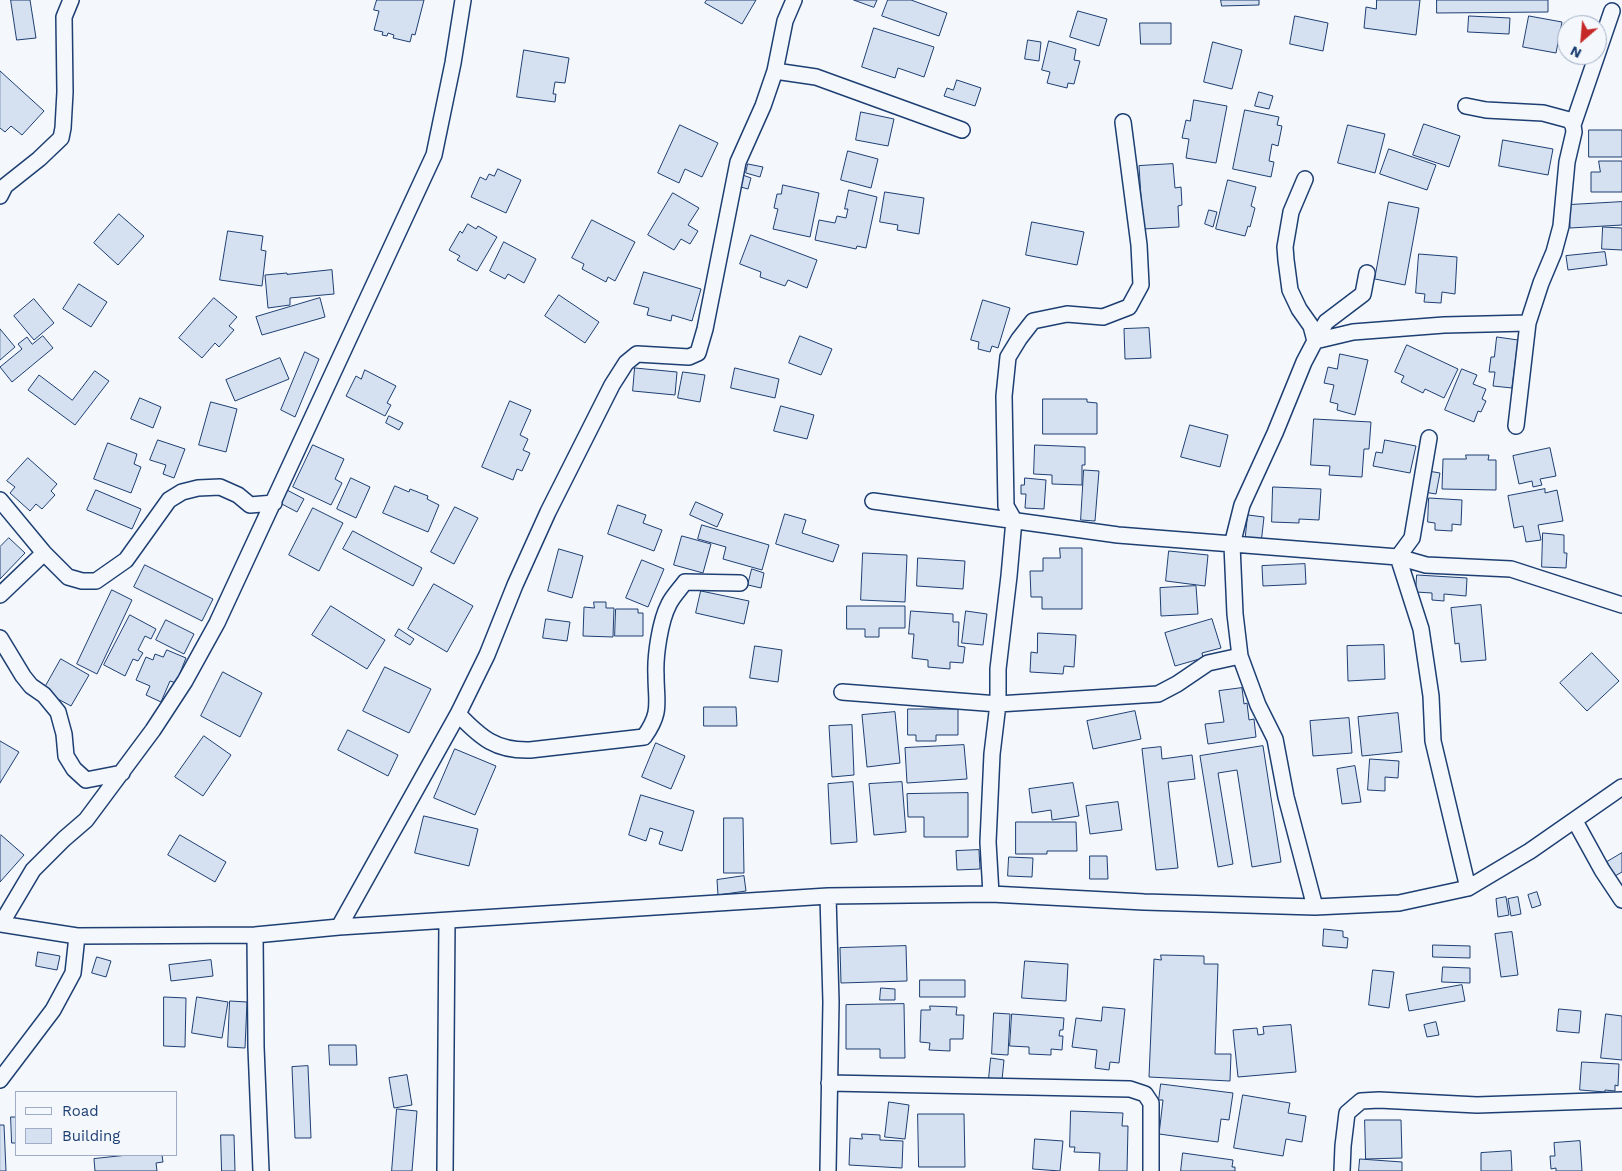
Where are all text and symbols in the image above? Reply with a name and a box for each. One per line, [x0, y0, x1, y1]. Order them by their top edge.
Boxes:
north arrow [1557, 15, 1607, 65]
text: N [1567, 43, 1584, 62]
legend [15, 1091, 178, 1156]
text: Road [62, 1102, 99, 1120]
text: Building [62, 1127, 120, 1145]

